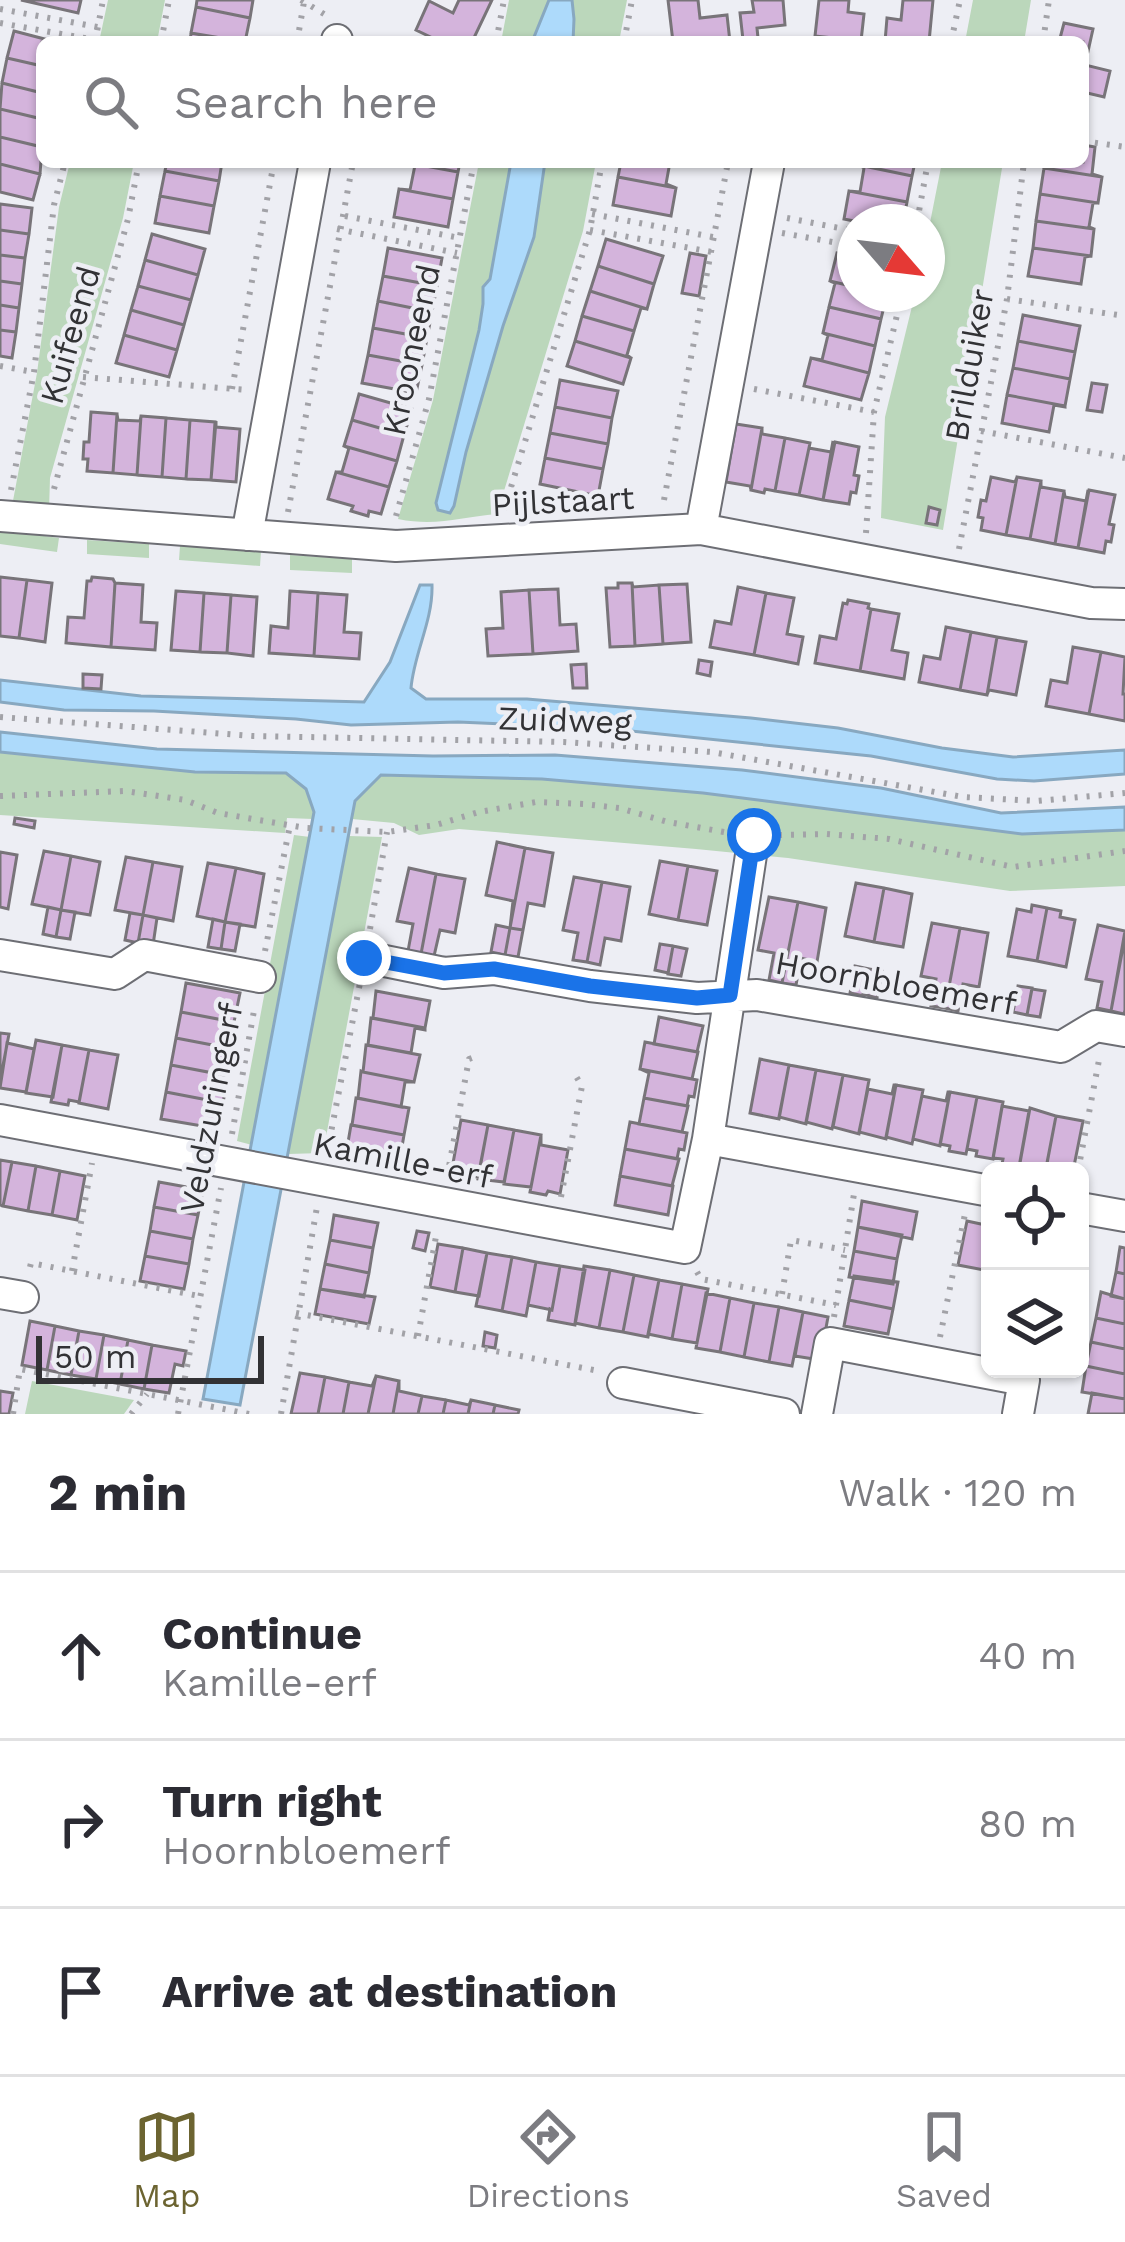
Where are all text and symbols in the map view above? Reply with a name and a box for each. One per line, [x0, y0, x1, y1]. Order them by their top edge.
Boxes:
search box [36, 36, 1089, 168]
icon: search [78, 69, 144, 135]
text: Search here [174, 76, 438, 129]
north arrow [837, 204, 945, 312]
street label: Krooneend [374, 261, 448, 439]
street label: Kuifeend [32, 262, 108, 408]
street label: Brilduiker [936, 286, 1002, 444]
street label: Pijlstaart [491, 478, 635, 524]
street label: Zuidweg [498, 698, 633, 742]
route start [727, 808, 781, 862]
route end [337, 931, 391, 985]
street label: Hoornbloemerf [772, 943, 1020, 1023]
street label: Veldzuringerf [171, 1000, 251, 1216]
street label: Kamille-erf [310, 1124, 496, 1196]
map controls [981, 1162, 1089, 1378]
button: locate [981, 1162, 1089, 1270]
button: layers [981, 1270, 1089, 1378]
scale bar [36, 1330, 264, 1383]
text: 50 m [54, 1337, 136, 1376]
text: 2 min [48, 1463, 187, 1522]
text: Walk · 120 m [839, 1470, 1077, 1515]
text: Continue [162, 1607, 362, 1660]
icon: ahead [48, 1623, 114, 1689]
text: 40 m [978, 1633, 1077, 1678]
text: Kamille-erf [162, 1660, 377, 1705]
text: Turn right [162, 1775, 382, 1828]
icon: right [48, 1791, 114, 1857]
text: 80 m [978, 1801, 1077, 1846]
text: Hoornbloemerf [162, 1828, 450, 1873]
icon: arrive [48, 1959, 114, 2025]
text: Arrive at destination [162, 1965, 617, 2018]
tab: Map [133, 2104, 200, 2215]
tab: Directions [467, 2104, 630, 2215]
tab: Saved [896, 2104, 992, 2215]

